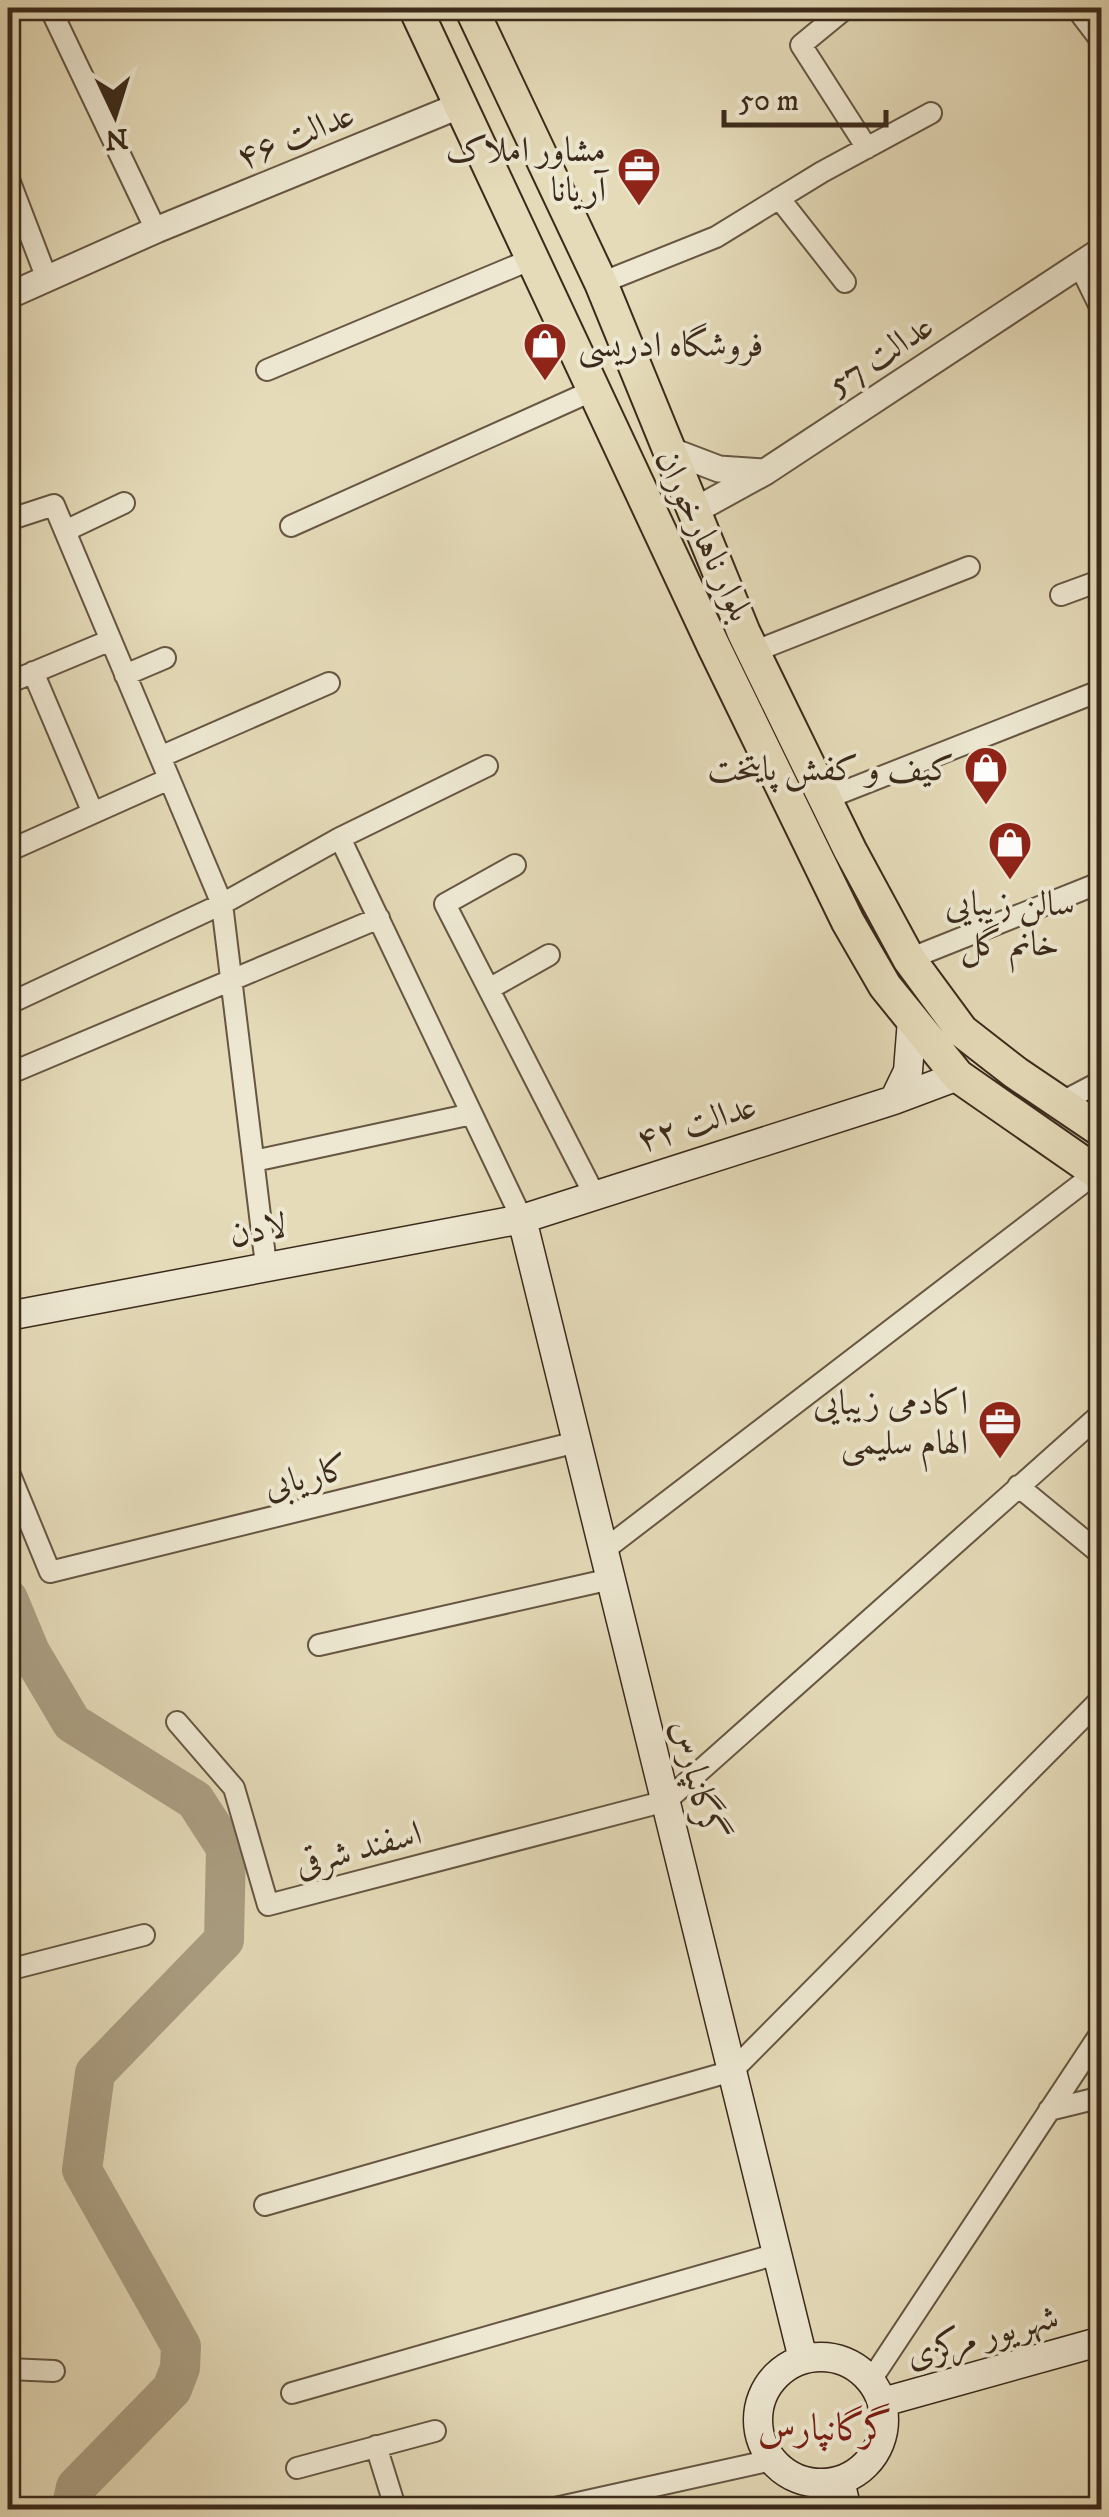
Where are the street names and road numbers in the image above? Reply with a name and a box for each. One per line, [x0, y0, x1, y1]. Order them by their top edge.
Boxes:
street label: ۴۶ عدالت [230, 93, 361, 180]
street label: عدالت 57 [820, 305, 943, 406]
street label: بلوار ناهارخوران [644, 443, 762, 629]
street label: عدالت ۴۲ [631, 1085, 762, 1163]
street label: لادن [226, 1204, 291, 1258]
street label: کاریابی [260, 1446, 354, 1511]
street label: گرگانپارس [661, 1715, 735, 1846]
street label: اسفند شرقی [290, 1812, 427, 1888]
street label: شهریور مرکزی [902, 2296, 1063, 2378]

